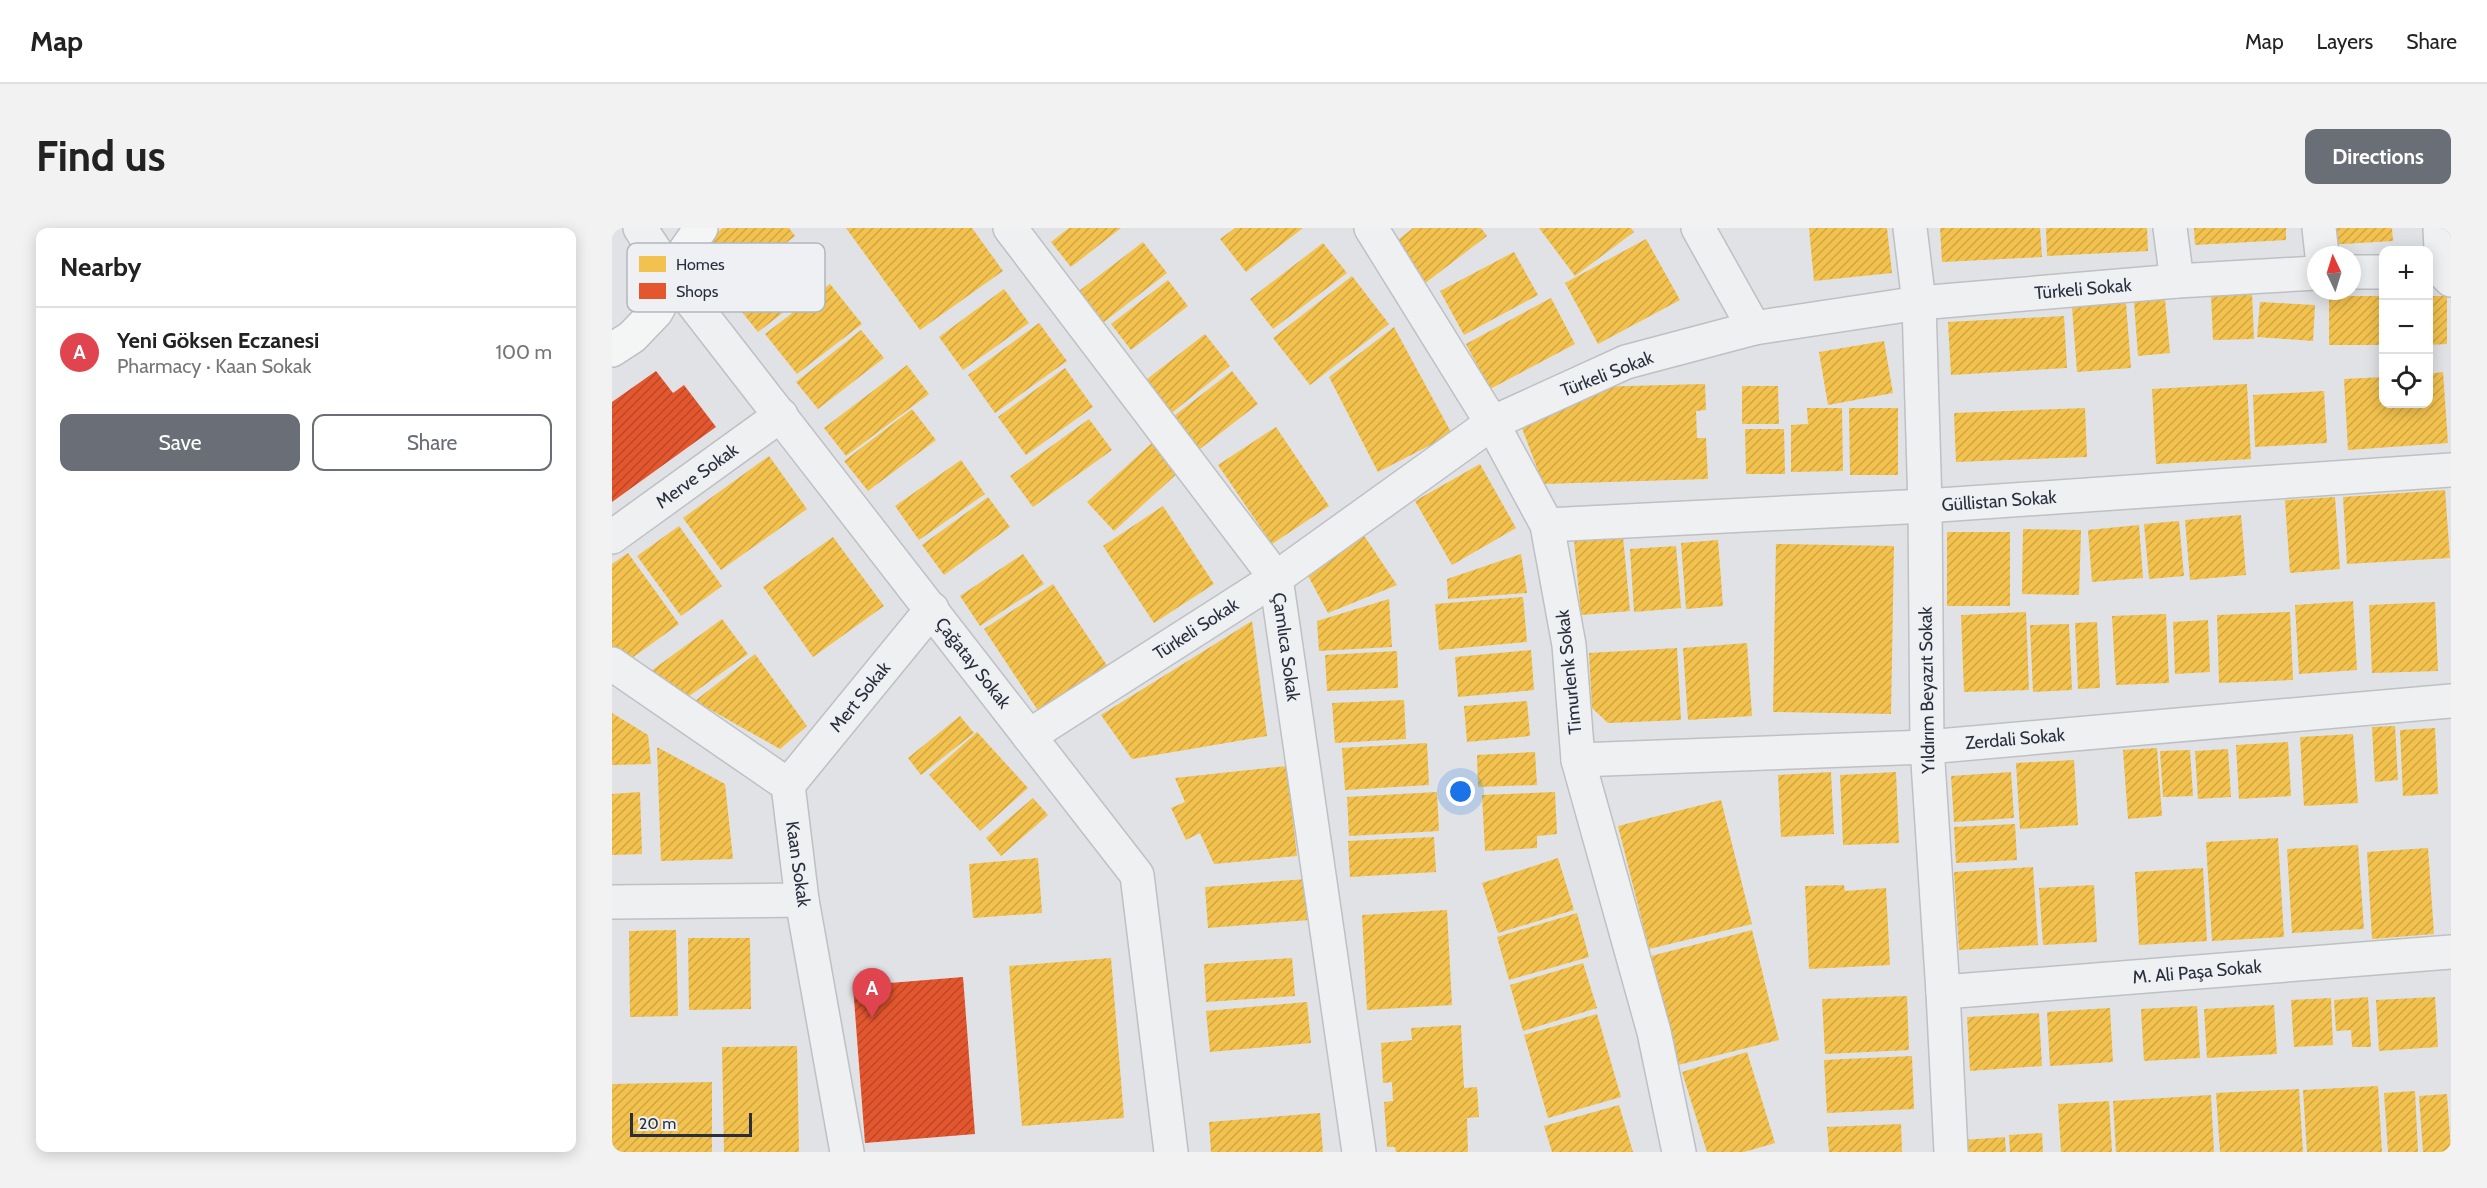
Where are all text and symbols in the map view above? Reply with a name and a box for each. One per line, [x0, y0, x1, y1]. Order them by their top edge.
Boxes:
text: Map [30, 24, 83, 58]
text: Map [2245, 29, 2284, 54]
text: Layers [2317, 29, 2373, 54]
text: Share [2406, 29, 2457, 54]
button: Directions [2305, 129, 2451, 184]
text: Find us [36, 130, 165, 182]
legend [627, 243, 825, 312]
north arrow [2307, 246, 2361, 300]
map controls [2379, 246, 2433, 408]
button: + [2379, 246, 2433, 300]
text: Nearby [60, 251, 141, 283]
text: Homes [676, 255, 725, 274]
street label: Türkeli Sokak [2034, 274, 2133, 304]
text: Shops [676, 282, 719, 301]
button: − [2379, 300, 2433, 354]
text: Yeni Göksen Eczanesi [117, 327, 319, 354]
text: A [73, 340, 86, 364]
text: 100 m [496, 340, 552, 364]
street label: Türkeli Sokak [1558, 346, 1657, 402]
text: Pharmacy · Kaan Sokak [117, 354, 311, 378]
button: locate [2379, 354, 2433, 408]
button: Save [60, 414, 300, 471]
button: Share [312, 414, 552, 471]
street label: Merve Sokak [652, 438, 743, 513]
street label: Güllistan Sokak [1941, 486, 2058, 516]
street label: Çamlıca Sokak [1267, 591, 1305, 704]
street label: Türkeli Sokak [1149, 593, 1244, 665]
street label: Yıldırım Beyazıt Sokak [1915, 605, 1939, 775]
street label: Timurlenk Sokak [1551, 608, 1586, 735]
street label: Çağatay Sokak [931, 613, 1016, 714]
street label: Mert Sokak [825, 657, 896, 737]
street label: Zerdali Sokak [1964, 724, 2067, 754]
your location [1446, 777, 1475, 806]
street label: Kaan Sokak [781, 820, 815, 909]
street label: M. Ali Paşa Sokak [2132, 955, 2263, 989]
pin: A [852, 968, 892, 1018]
scale bar [630, 1110, 752, 1138]
text: 20 m [639, 1114, 676, 1133]

